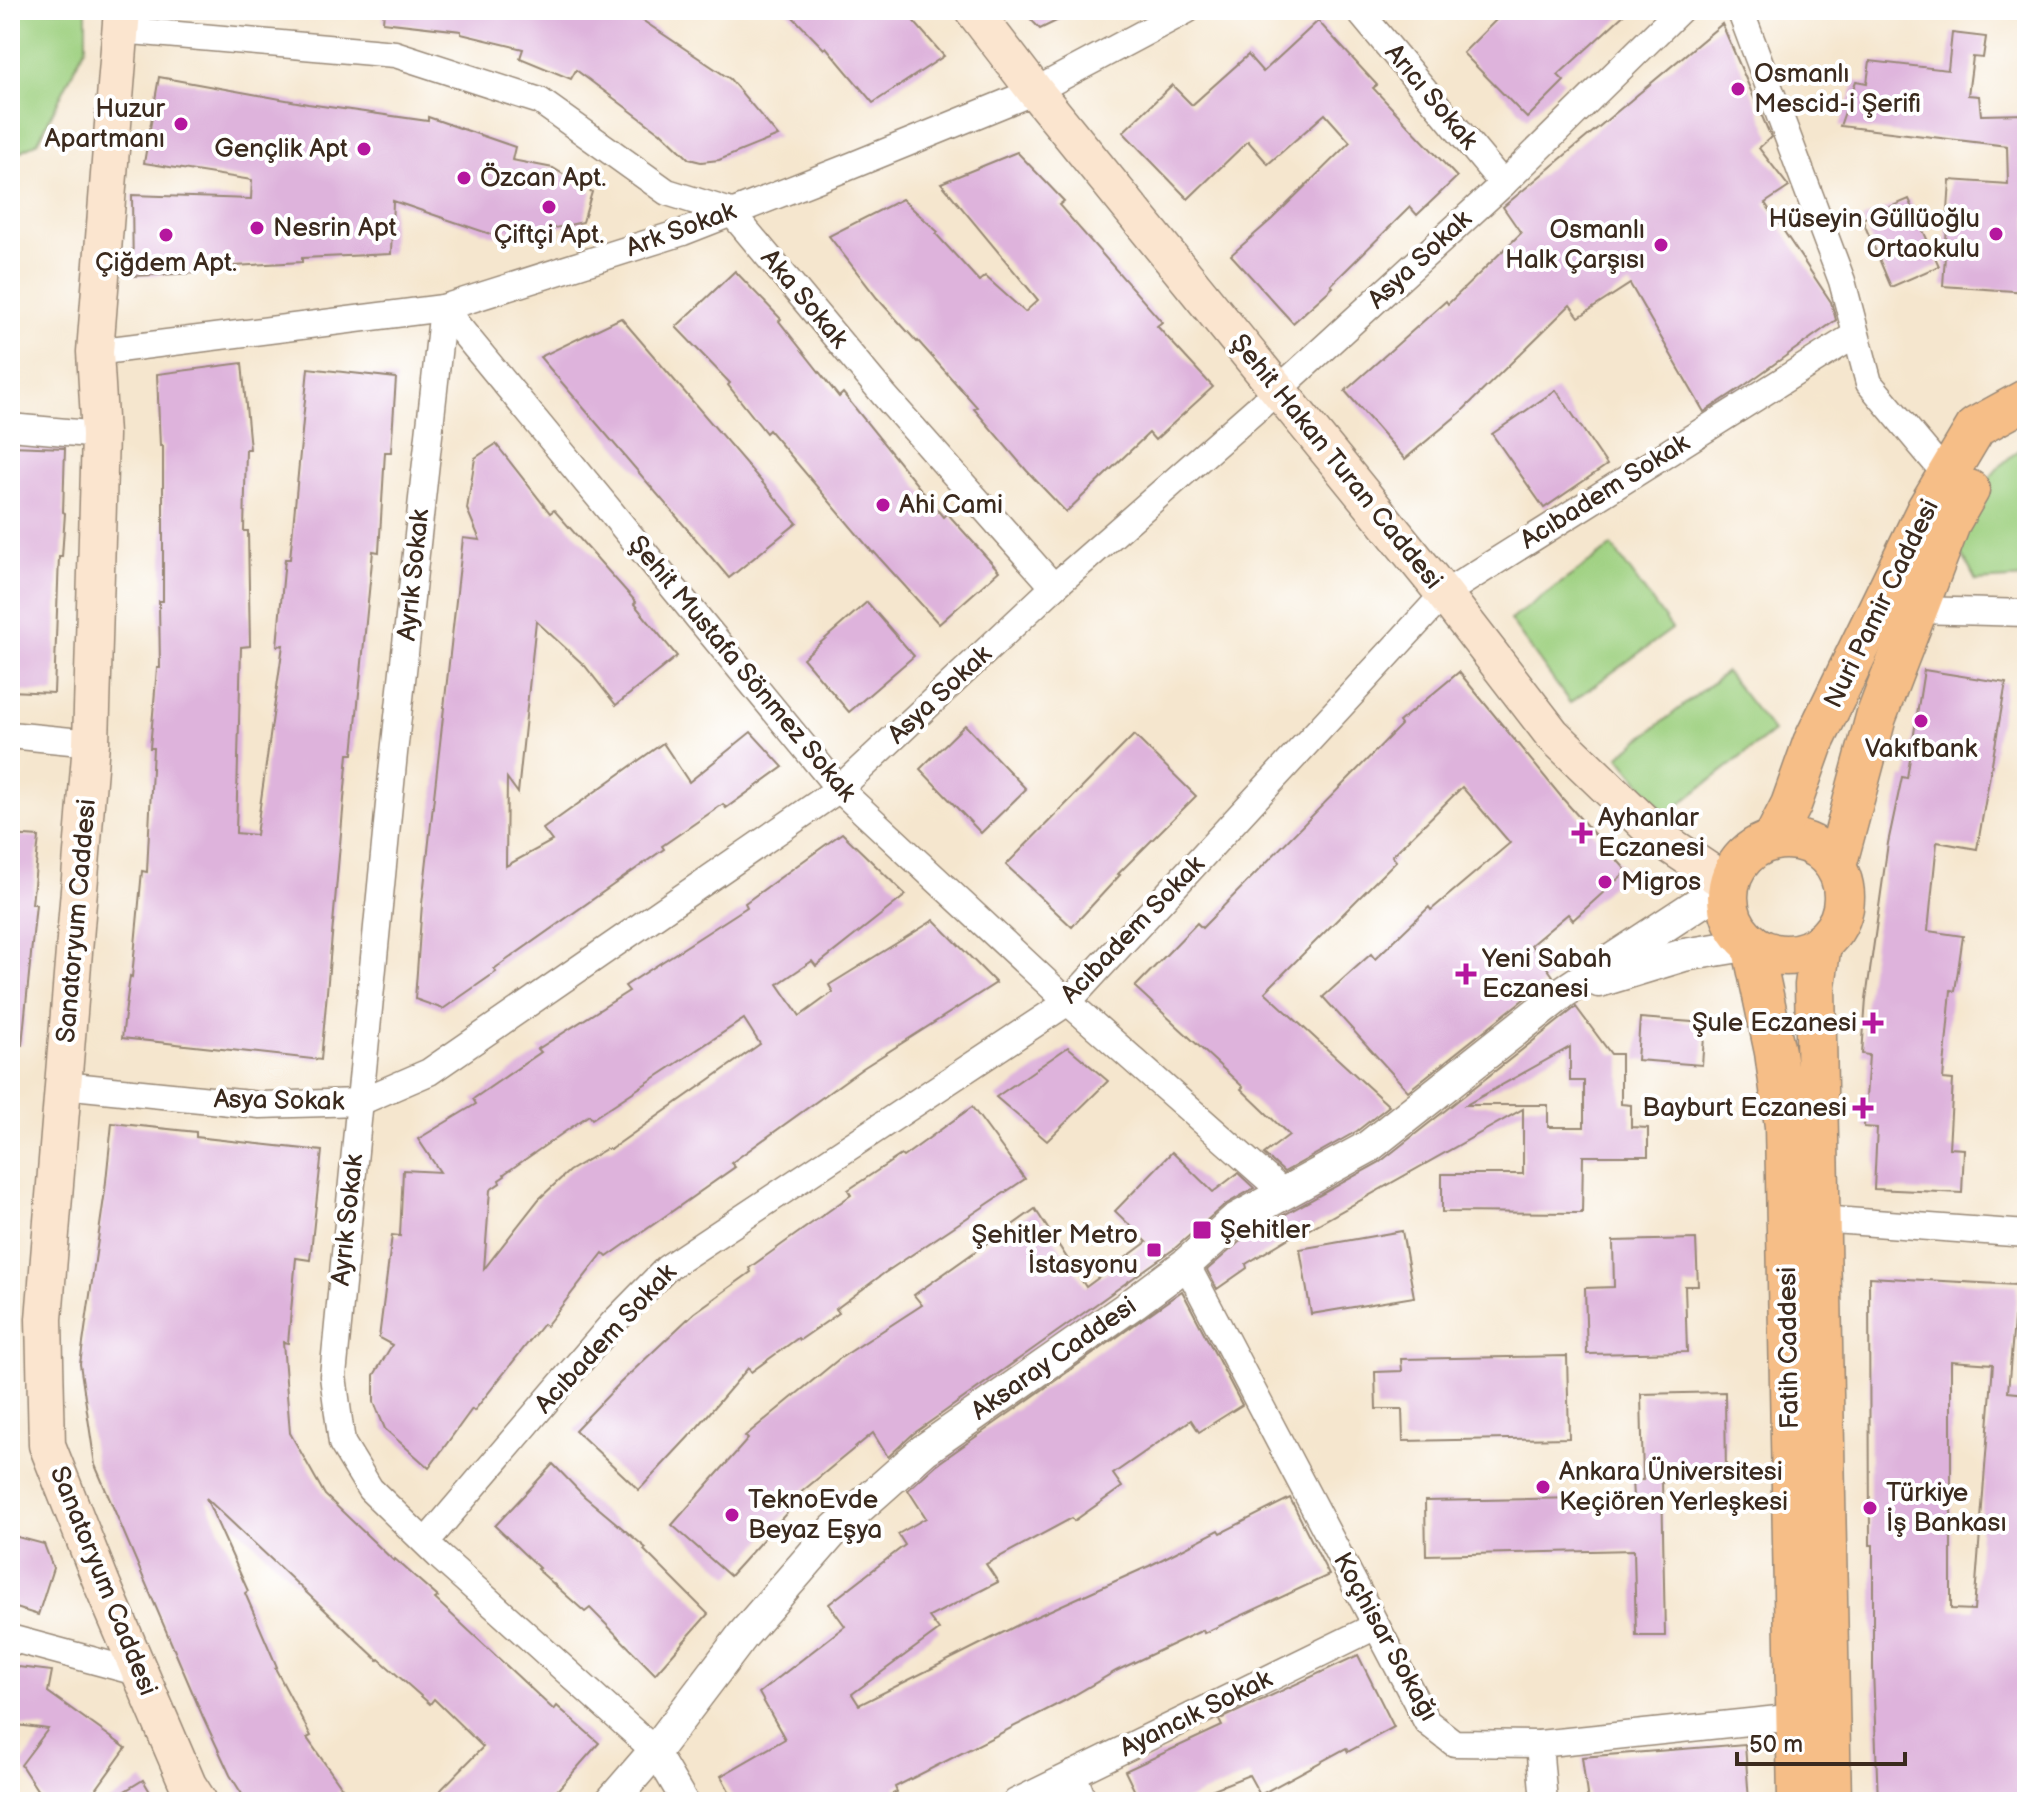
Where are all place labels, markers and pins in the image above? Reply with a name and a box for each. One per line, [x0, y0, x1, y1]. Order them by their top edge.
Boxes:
place label: Osmanlı Mescid-i Şerifi [1754, 59, 1921, 120]
marker: Osmanlı Mescid-i Şerifi [1729, 80, 1747, 98]
place label: Huzur Apartmanı [45, 94, 166, 155]
marker: Huzur Apartmanı [172, 115, 190, 133]
place label: Gençlik Apt [214, 134, 348, 165]
marker: Gençlik Apt [355, 140, 373, 158]
place label: Özcan Apt. [480, 162, 606, 194]
marker: Özcan Apt. [455, 169, 473, 187]
marker: Çiftçi Apt. [540, 198, 558, 216]
place label: Hüseyin Güllüoğlu Ortaokulu [1768, 204, 1980, 265]
place label: Nesrin Apt [273, 213, 397, 244]
place label: Osmanlı Halk Çarşısı [1505, 215, 1645, 276]
marker: Nesrin Apt [248, 219, 266, 237]
place label: Çiftçi Apt. [494, 220, 604, 251]
marker: Hüseyin Güllüoğlu Ortaokulu [1987, 225, 2005, 243]
marker: Çiğdem Apt. [157, 226, 175, 244]
marker: Osmanlı Halk Çarşısı [1652, 236, 1670, 254]
place label: Çiğdem Apt. [95, 248, 237, 279]
place label: Ahi Cami [899, 490, 1003, 521]
marker: Ahi Cami [874, 496, 892, 514]
marker: Vakıfbank [1912, 712, 1930, 730]
place label: Vakıfbank [1865, 734, 1977, 765]
place label: Ayhanlar Eczanesi [1598, 803, 1705, 864]
marker: Ayhanlar Eczanesi [1573, 824, 1591, 842]
place label: Migros [1621, 867, 1701, 898]
marker: Migros [1596, 873, 1614, 891]
place label: Yeni Sabah Eczanesi [1481, 944, 1612, 1005]
marker: Yeni Sabah Eczanesi [1457, 965, 1475, 983]
place label: Şule Eczanesi [1692, 1008, 1857, 1039]
marker: Şule Eczanesi [1864, 1014, 1882, 1032]
place label: Bayburt Eczanesi [1642, 1093, 1847, 1124]
marker: Bayburt Eczanesi [1854, 1099, 1872, 1117]
place label: Şehitler [1220, 1215, 1311, 1246]
marker: Şehitler [1191, 1219, 1213, 1241]
place label: Şehitler Metro İstasyonu [971, 1220, 1138, 1281]
marker: Şehitler Metro İstasyonu [1145, 1241, 1163, 1259]
place label: Ankara Üniversitesi Keçiören Yerleşkesi [1559, 1456, 1788, 1518]
marker: Ankara Üniversitesi Keçiören Yerleşkesi [1534, 1478, 1552, 1496]
place label: Türkiye İş Bankası [1886, 1478, 2007, 1539]
place label: TeknoEvde Beyaz Eşya [748, 1485, 882, 1546]
marker: Türkiye İş Bankası [1861, 1499, 1879, 1517]
marker: TeknoEvde Beyaz Eşya [723, 1506, 741, 1524]

